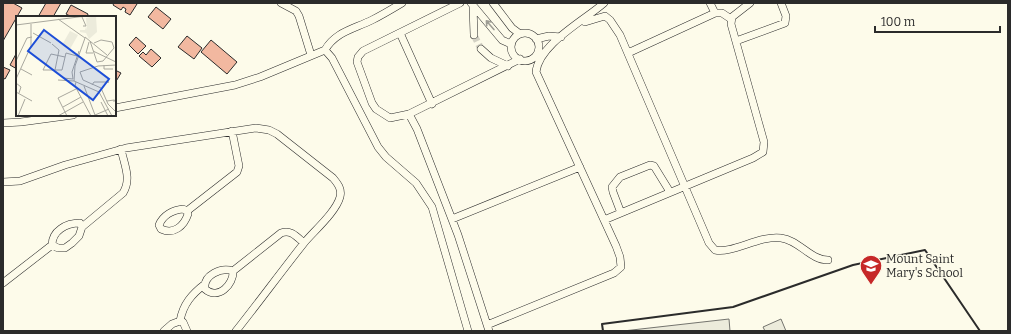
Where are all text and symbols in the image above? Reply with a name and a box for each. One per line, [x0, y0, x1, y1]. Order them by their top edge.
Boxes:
scale bar [875, 8, 1000, 34]
text: 100 m [881, 15, 916, 29]
inset map [16, 16, 116, 116]
one-way arrow [485, 20, 494, 31]
place label: Mount Saint Mary's School [886, 252, 963, 280]
school or university icon: Mount Saint Mary's School [858, 253, 884, 286]

